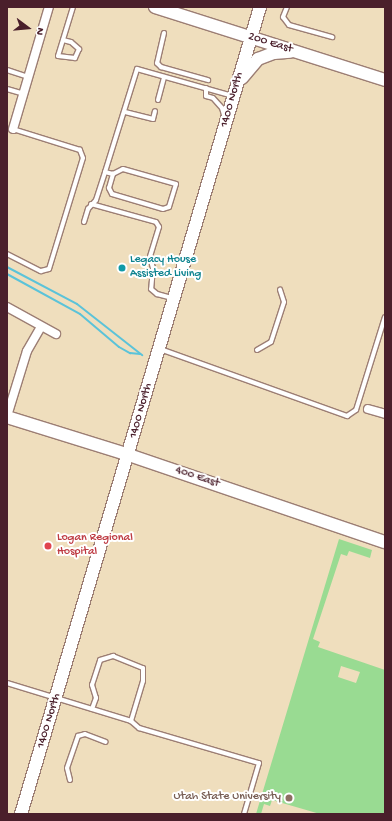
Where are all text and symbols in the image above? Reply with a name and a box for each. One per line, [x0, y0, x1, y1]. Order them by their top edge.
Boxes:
north arrow [8, 8, 48, 48]
text: N [33, 26, 46, 36]
street label: 200 East [246, 30, 294, 58]
street label: 1400 North [218, 71, 248, 129]
place label: Legacy House Assisted Living [130, 254, 201, 282]
marker: Legacy House Assisted Living [117, 263, 127, 273]
street label: 1400 North [127, 382, 157, 440]
street label: 400 East [173, 464, 221, 492]
place label: Logan Regional Hospital [57, 532, 133, 560]
marker: Logan Regional Hospital [42, 540, 54, 552]
street label: 1400 North [35, 692, 65, 750]
place label: Utah State University [173, 791, 281, 805]
marker: Utah State University [284, 793, 294, 803]

